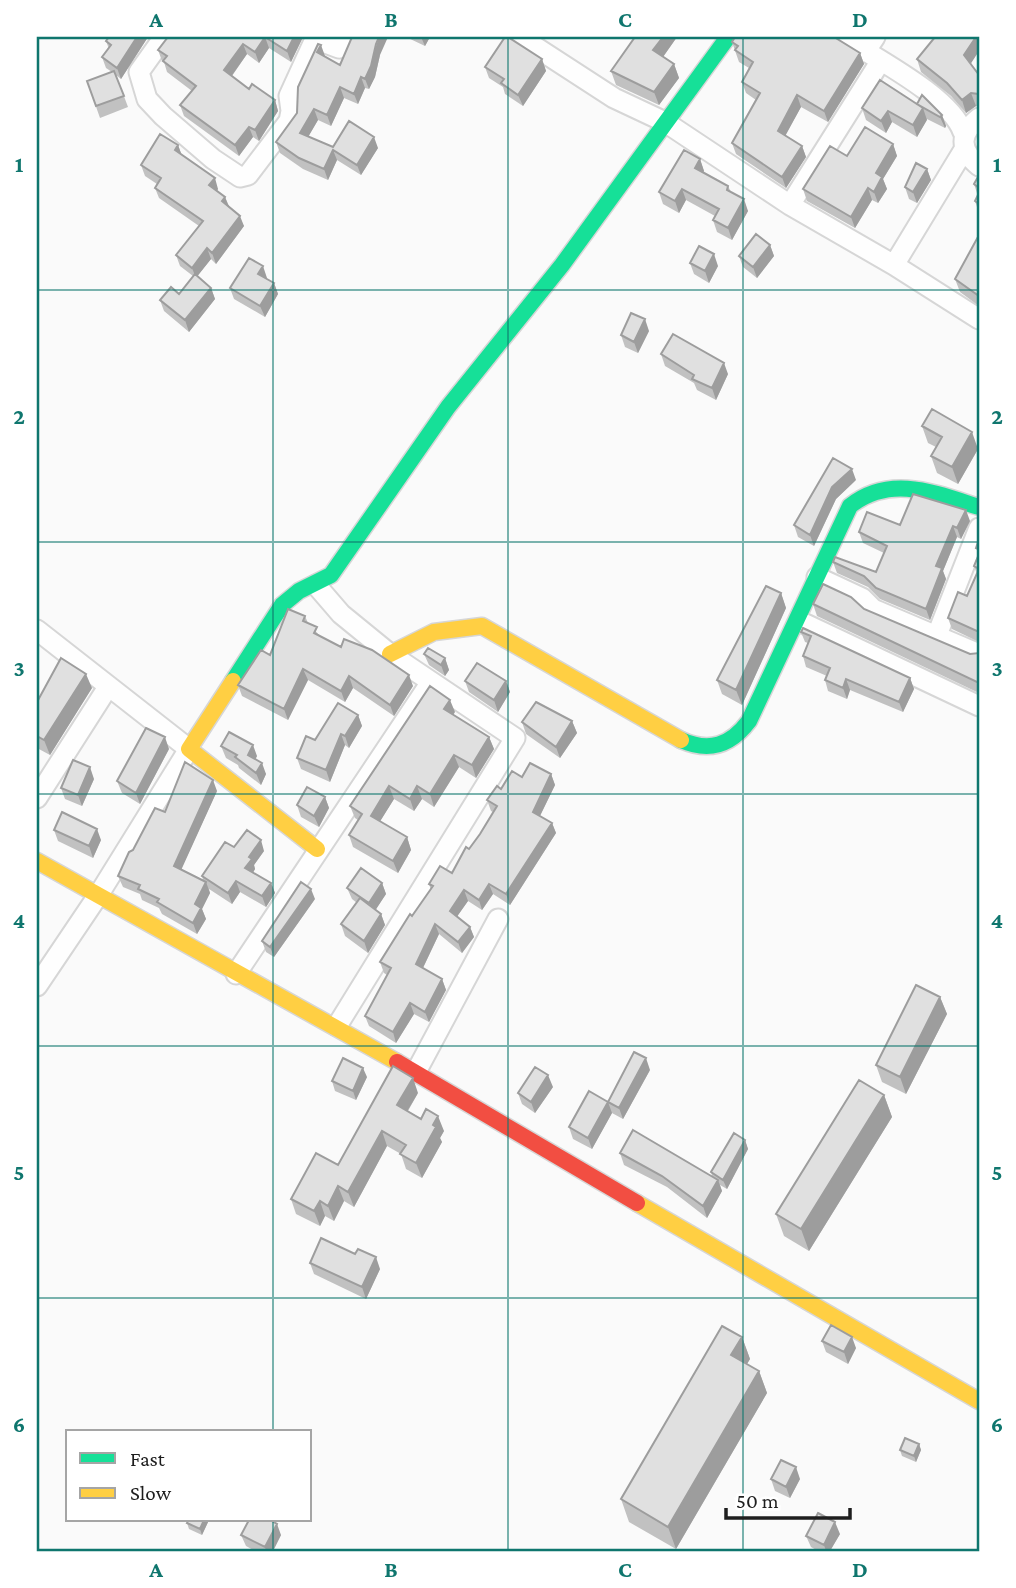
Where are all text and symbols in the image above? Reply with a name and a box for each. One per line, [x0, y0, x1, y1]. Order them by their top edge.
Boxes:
text: A [148, 6, 163, 32]
text: B [384, 6, 398, 32]
text: C [618, 6, 632, 32]
text: D [852, 6, 868, 32]
text: 1 [15, 151, 24, 177]
text: 1 [993, 151, 1002, 177]
text: 2 [13, 403, 25, 429]
text: 2 [991, 403, 1003, 429]
text: 3 [13, 655, 25, 681]
text: 3 [991, 655, 1003, 681]
text: 4 [13, 907, 25, 933]
text: 4 [991, 907, 1003, 933]
text: 5 [13, 1159, 25, 1185]
text: 5 [991, 1159, 1003, 1185]
text: 6 [13, 1411, 25, 1437]
text: 6 [991, 1411, 1003, 1437]
legend [66, 1430, 312, 1522]
text: Fast [130, 1447, 166, 1471]
scale bar [726, 1476, 850, 1520]
text: Slow [130, 1481, 172, 1505]
text: 50 m [736, 1489, 779, 1513]
text: A [148, 1556, 163, 1582]
text: B [384, 1556, 398, 1582]
text: C [618, 1556, 632, 1582]
text: D [852, 1556, 868, 1582]

